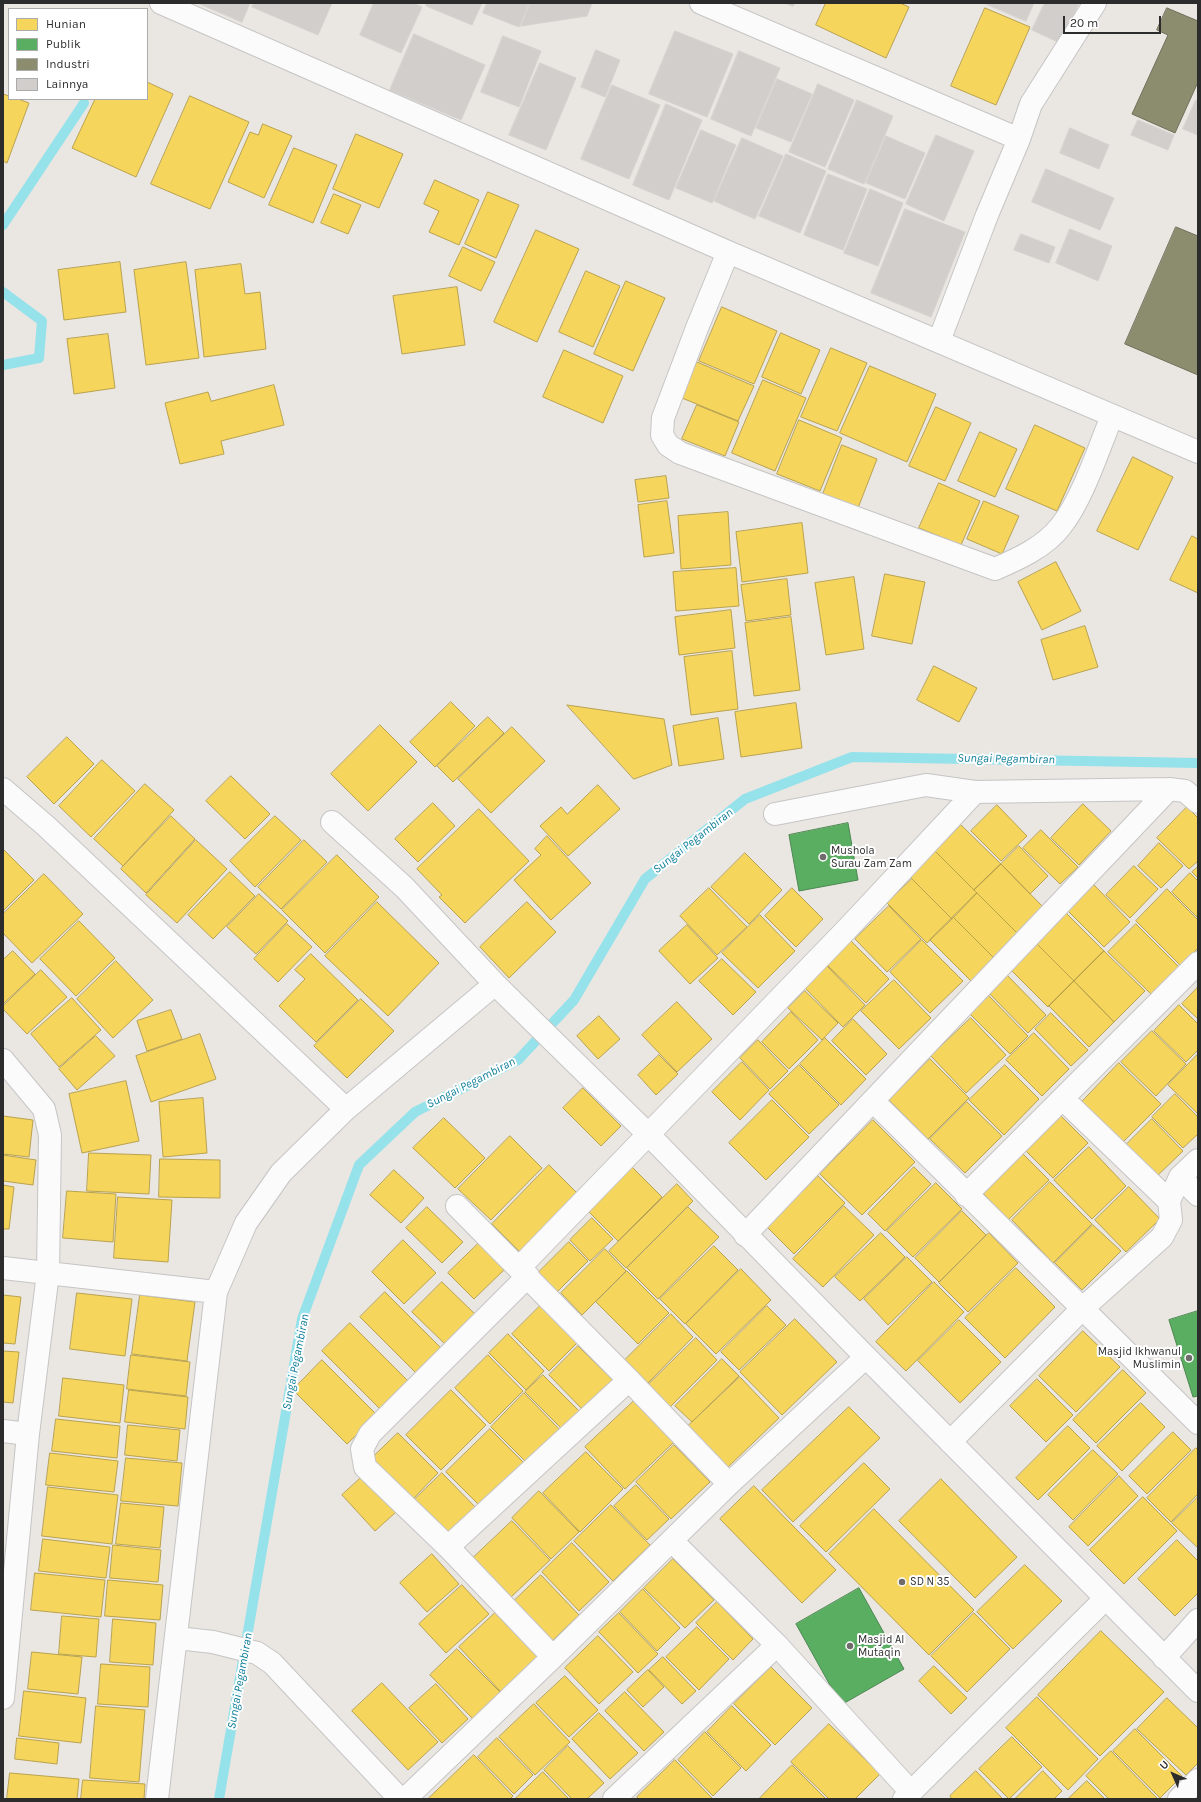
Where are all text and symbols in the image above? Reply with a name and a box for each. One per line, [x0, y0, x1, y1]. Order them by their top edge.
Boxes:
legend [8, 8, 148, 100]
scale bar [1065, 8, 1163, 34]
text: 20 m [1070, 16, 1098, 30]
text: Hunian [46, 17, 86, 31]
text: Publik [46, 37, 81, 51]
text: Industri [46, 57, 90, 71]
text: Lainnya [46, 77, 88, 91]
water label: Sungai Pegambiran [957, 751, 1055, 767]
water label: Sungai Pegambiran [650, 805, 736, 877]
place label: Mushola Surau Zam Zam [831, 844, 912, 870]
marker: Mushola Surau Zam Zam [818, 852, 828, 862]
water label: Sungai Pegambiran [424, 1054, 518, 1112]
water label: Sungai Pegambiran [280, 1313, 312, 1411]
place label: Masjid Ikhwanul Muslimin [1098, 1345, 1181, 1371]
marker: Masjid Ikhwanul Muslimin [1184, 1353, 1194, 1363]
place label: SD N 35 [910, 1575, 949, 1589]
marker: SD N 35 [897, 1577, 907, 1587]
water label: Sungai Pegambiran [224, 1632, 256, 1730]
place label: Masjid Al Mutaqin [858, 1633, 904, 1659]
marker: Masjid Al Mutaqin [845, 1641, 855, 1651]
north arrow [1153, 1754, 1193, 1794]
text: U [1157, 1758, 1171, 1772]

